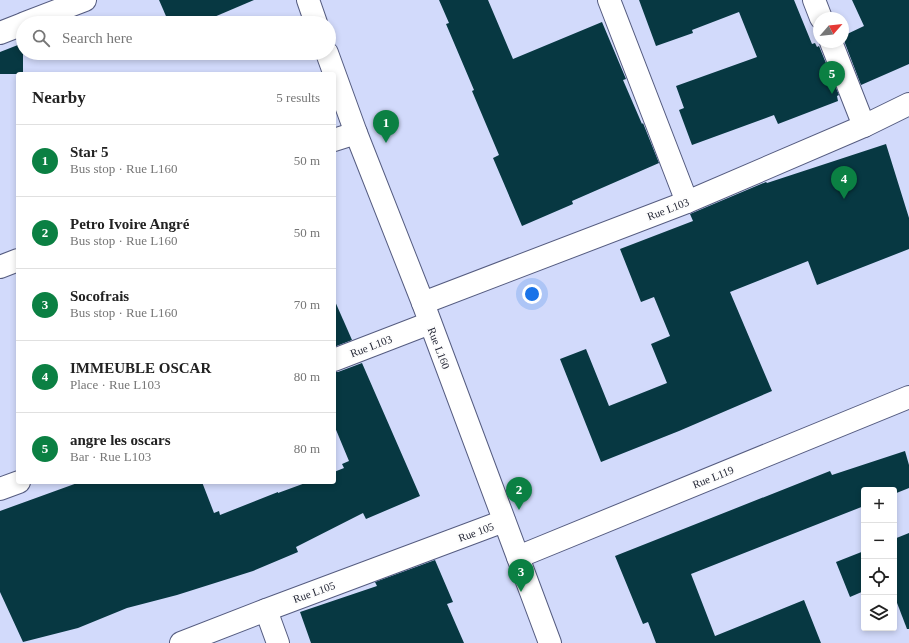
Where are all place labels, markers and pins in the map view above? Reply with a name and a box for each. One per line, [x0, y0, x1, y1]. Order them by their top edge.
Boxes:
pin: 5 [819, 61, 845, 94]
pin: 1 [373, 110, 399, 143]
pin: 4 [831, 166, 857, 199]
pin: 2 [506, 477, 532, 510]
pin: 3 [508, 559, 534, 592]

